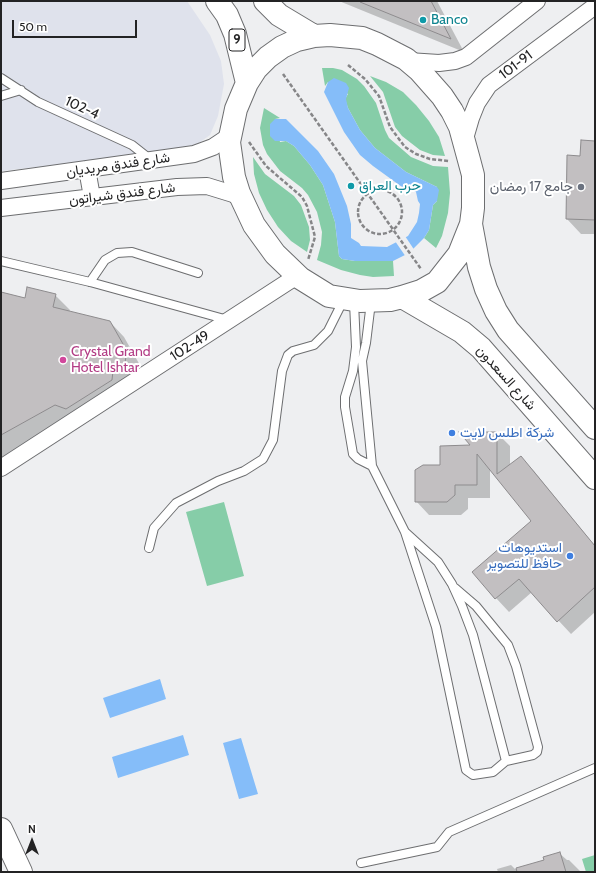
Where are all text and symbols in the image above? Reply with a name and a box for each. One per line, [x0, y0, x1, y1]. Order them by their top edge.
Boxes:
scale bar [14, 12, 139, 38]
place label: Banco [431, 12, 468, 28]
marker: Banco [418, 15, 428, 25]
text: 50 m [19, 19, 47, 34]
road number: 9 [229, 29, 245, 51]
street label: 101-91 [496, 47, 536, 83]
street label: 102-4 [62, 93, 102, 123]
street label: شارع فندق مريديان [65, 149, 171, 181]
place label: حرب العراق [359, 178, 421, 194]
street label: شارع فندق شيراتون [68, 179, 176, 209]
place label: جامع 17 رمضان [490, 179, 573, 195]
marker: حرب العراق [346, 181, 356, 191]
marker: جامع 17 رمضان [576, 182, 586, 192]
street label: 102-49 [167, 327, 213, 365]
street label: شارع السعدون [472, 342, 540, 414]
place label: Crystal Grand Hotel Ishtar [71, 344, 151, 376]
marker: Crystal Grand Hotel Ishtar [58, 355, 68, 365]
place label: شركة اطلس لايت [460, 425, 554, 441]
marker: شركة اطلس لايت [447, 428, 457, 438]
place label: استديوهات حافظ للتصوير [487, 540, 562, 572]
marker: استديوهات حافظ للتصوير [565, 551, 575, 561]
north arrow [12, 821, 52, 861]
text: N [28, 822, 36, 836]

